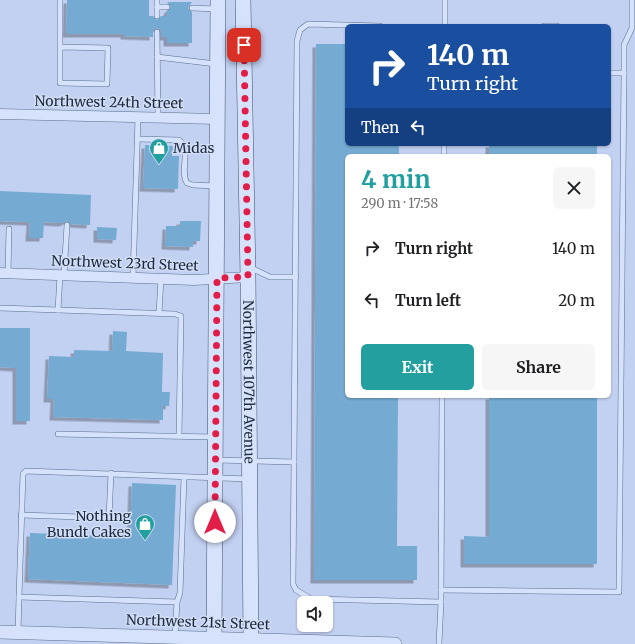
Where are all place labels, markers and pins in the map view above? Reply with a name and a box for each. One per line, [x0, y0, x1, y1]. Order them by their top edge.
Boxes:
pin [227, 28, 261, 62]
shop icon: Midas [148, 137, 170, 165]
place label: Midas [173, 139, 214, 157]
place label: Nothing Bundt Cakes [47, 507, 132, 541]
shop icon: Nothing Bundt Cakes [134, 513, 156, 541]

